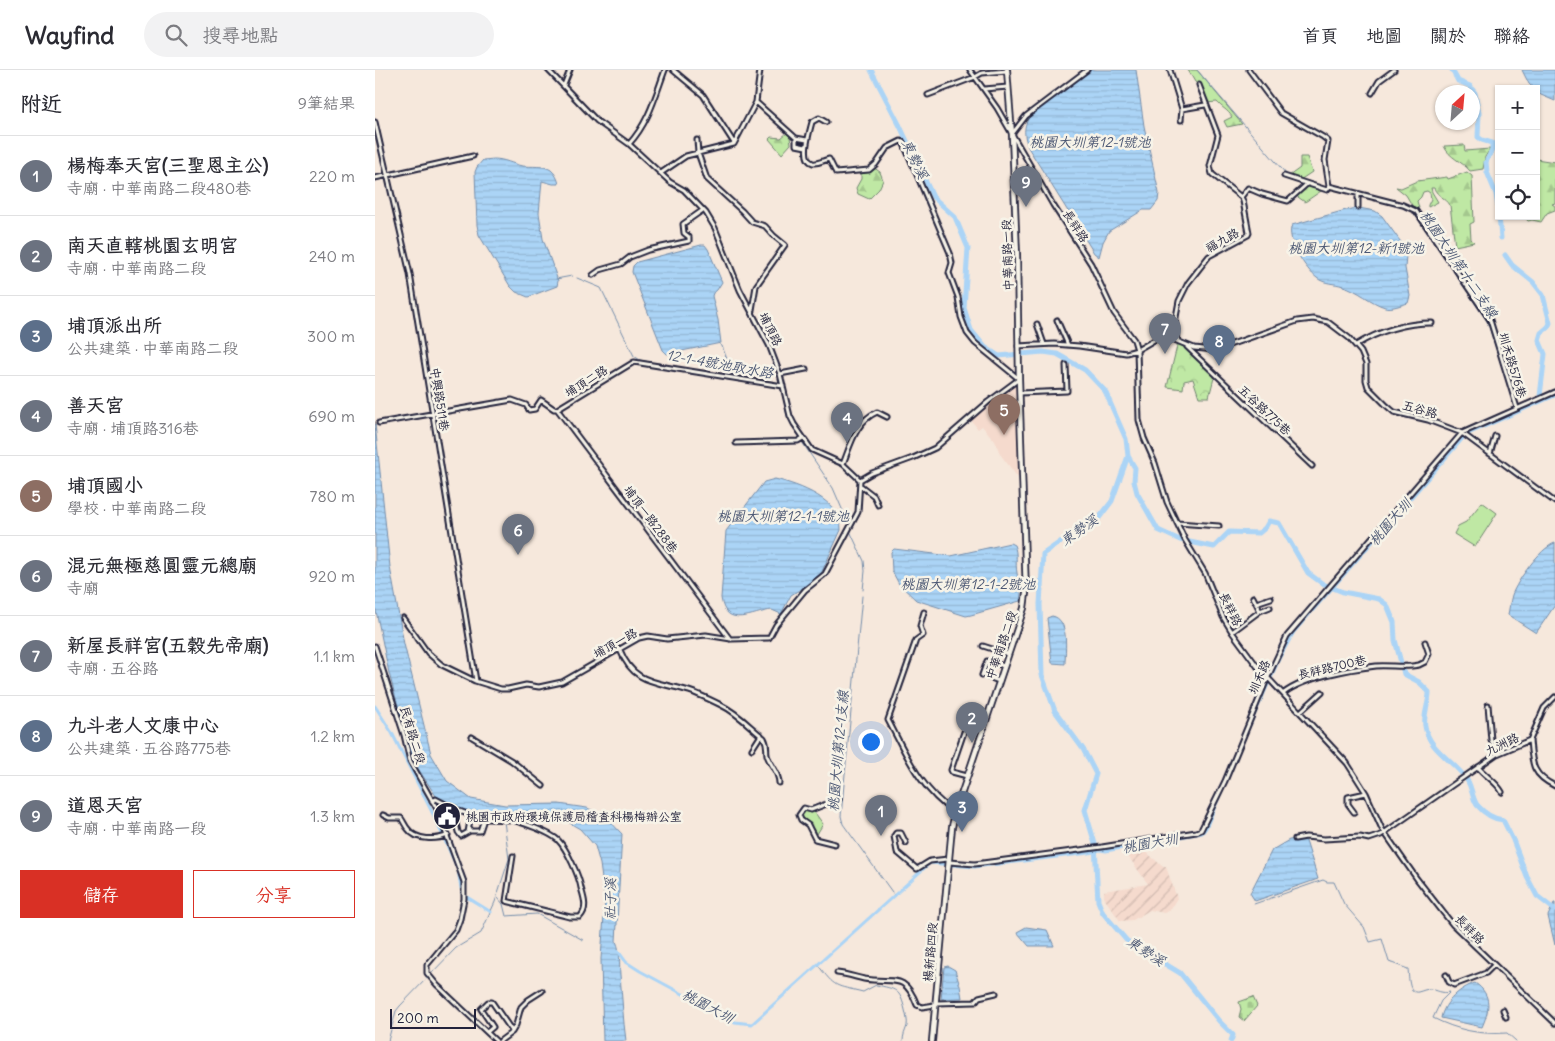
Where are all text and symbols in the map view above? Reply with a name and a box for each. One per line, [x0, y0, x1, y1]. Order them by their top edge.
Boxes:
search box [144, 12, 494, 57]
text: Wayfind [25, 20, 114, 50]
icon: search [162, 21, 190, 49]
text: 搜尋地點 [202, 23, 279, 47]
text: 首頁 [1302, 24, 1338, 47]
text: 地圖 [1366, 24, 1402, 47]
text: 關於 [1430, 24, 1466, 47]
text: 聯絡 [1494, 24, 1530, 47]
north arrow [1435, 85, 1480, 130]
map controls [1495, 85, 1540, 220]
button: + [1495, 85, 1540, 130]
text: 附近 [20, 90, 62, 117]
text: 9筆結果 [298, 93, 355, 113]
button: − [1495, 130, 1540, 175]
water label: 桃園大圳第12-1號池 [1029, 133, 1152, 151]
water label: 東勢溪 [898, 136, 933, 183]
text: 楊梅奉天宮(三聖恩主公) [67, 153, 269, 177]
text: 1 [33, 166, 39, 186]
text: 220 m [309, 166, 355, 186]
pin: 9 [1010, 166, 1042, 207]
button: locate [1495, 175, 1540, 220]
text: 寺廟 · 中華南路二段480巷 [67, 178, 251, 198]
street label: 長祥路 [1060, 207, 1092, 245]
water label: 桃園大圳第十二支線 [1416, 207, 1502, 322]
street label: 中華南路一段 [998, 219, 1016, 291]
street label: 福九路 [1203, 225, 1241, 255]
text: 南天直轄桃園玄明宮 [67, 233, 238, 257]
water label: 桃園大圳第12-新1號池 [1288, 239, 1425, 257]
text: 2 [32, 246, 40, 266]
text: 240 m [309, 246, 355, 266]
text: 寺廟 · 中華南路二段 [67, 258, 206, 278]
street label: 埔頂路 [756, 310, 786, 348]
text: 埔頂派出所 [67, 313, 162, 337]
pin: 7 [1149, 313, 1181, 354]
pin: 8 [1203, 325, 1235, 366]
text: 3 [31, 326, 41, 346]
text: 300 m [307, 326, 355, 346]
street label: 圳禾路576巷 [1496, 331, 1530, 399]
text: 公共建築 · 中華南路二段 [67, 338, 238, 358]
water label: 12-1-4號池取水路 [665, 346, 776, 382]
street label: 埔頂二路 [562, 362, 610, 400]
street label: 中興路511巷 [428, 366, 452, 432]
street label: 五谷路775巷 [1236, 382, 1294, 438]
text: 善天宮 [67, 393, 124, 417]
pin: 5 [988, 394, 1020, 435]
street label: 五谷路 [1401, 397, 1439, 421]
pin: 4 [831, 402, 863, 443]
text: 4 [31, 406, 41, 426]
text: 690 m [308, 406, 355, 426]
text: 寺廟 · 埔頂路316巷 [67, 418, 199, 438]
text: 埔頂國小 [67, 473, 143, 497]
street label: 埔頂一路288巷 [621, 482, 681, 556]
text: 5 [31, 486, 41, 506]
text: 780 m [310, 486, 355, 506]
water label: 桃園大圳 [1365, 493, 1416, 549]
text: 學校 · 中華南路二段 [67, 498, 206, 518]
water label: 桃園大圳第12-1-1號池 [717, 507, 850, 525]
water label: 東勢溪 [1057, 510, 1102, 549]
pin: 6 [502, 514, 534, 555]
text: 混元無極慈圓靈元總廟 [67, 553, 257, 577]
text: 6 [31, 566, 41, 586]
text: 920 m [309, 566, 355, 586]
water label: 桃園大圳第12-1-2號池 [901, 575, 1036, 593]
text: 寺廟 [67, 578, 99, 598]
street label: 長祥路 [1216, 590, 1246, 628]
street label: 中華南路二段 [982, 609, 1020, 681]
street label: 埔頂一路 [590, 625, 640, 661]
text: 新屋長祥宮(五穀先帝廟) [67, 633, 269, 657]
text: 7 [32, 646, 40, 666]
text: 1.1 km [314, 646, 355, 666]
street label: 長祥路700巷 [1296, 652, 1368, 682]
street label: 圳禾路 [1245, 657, 1273, 697]
text: 寺廟 · 五谷路 [67, 658, 158, 678]
water label: 桃園大圳第12-1支線 [824, 689, 852, 812]
pin: 2 [956, 702, 988, 743]
street label: 民有路二段 [397, 704, 429, 766]
text: 九斗老人文康中心 [67, 713, 219, 737]
text: 8 [31, 726, 41, 746]
text: 1.2 km [311, 726, 355, 746]
your location [858, 729, 884, 755]
street label: 九洲路 [1483, 729, 1521, 759]
text: 公共建築 · 五谷路775巷 [67, 738, 231, 758]
pin: 3 [946, 791, 978, 832]
text: 道恩天宮 [67, 793, 143, 817]
pin: 1 [865, 795, 897, 836]
public building icon: 桃園市政府環境保護局稽查科楊梅辦公室 [432, 801, 462, 831]
text: 9 [31, 806, 41, 826]
text: 1.3 km [310, 806, 355, 826]
place label: 桃園市政府環境保護局稽查科楊梅辦公室 [466, 809, 682, 824]
text: 寺廟 · 中華南路一段 [67, 818, 206, 838]
water label: 桃園大圳 [1121, 829, 1181, 857]
button: 儲存 [20, 870, 183, 918]
button: 分享 [193, 870, 355, 918]
water label: 社子溪 [601, 877, 619, 920]
street label: 長祥路 [1452, 911, 1488, 947]
street label: 楊新路四段 [920, 921, 940, 983]
water label: 東勢溪 [1123, 932, 1169, 971]
water label: 桃園大圳 [679, 985, 739, 1028]
scale bar [390, 1006, 476, 1029]
text: 200 m [397, 1009, 439, 1027]

